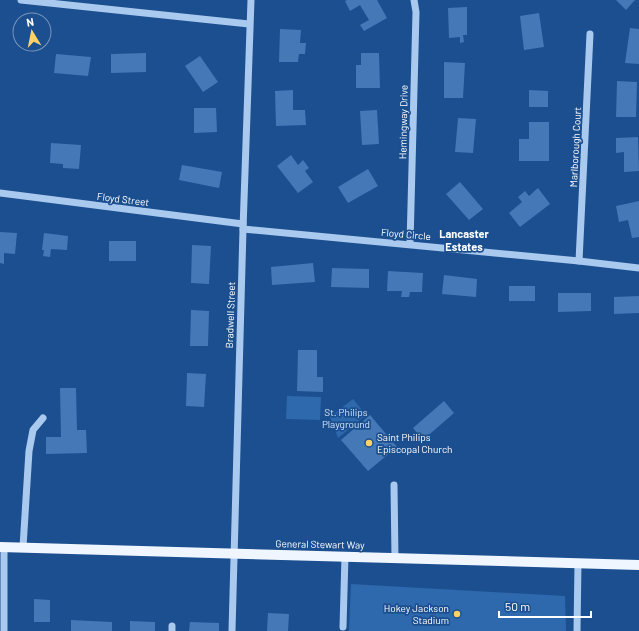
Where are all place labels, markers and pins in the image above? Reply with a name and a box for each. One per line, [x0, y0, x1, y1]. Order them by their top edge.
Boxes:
place label: Saint Philips Episcopal Church [377, 431, 452, 455]
marker: Saint Philips Episcopal Church [364, 438, 374, 448]
place label: Hokey Jackson Stadium [384, 602, 449, 626]
marker: Hokey Jackson Stadium [452, 609, 462, 619]

